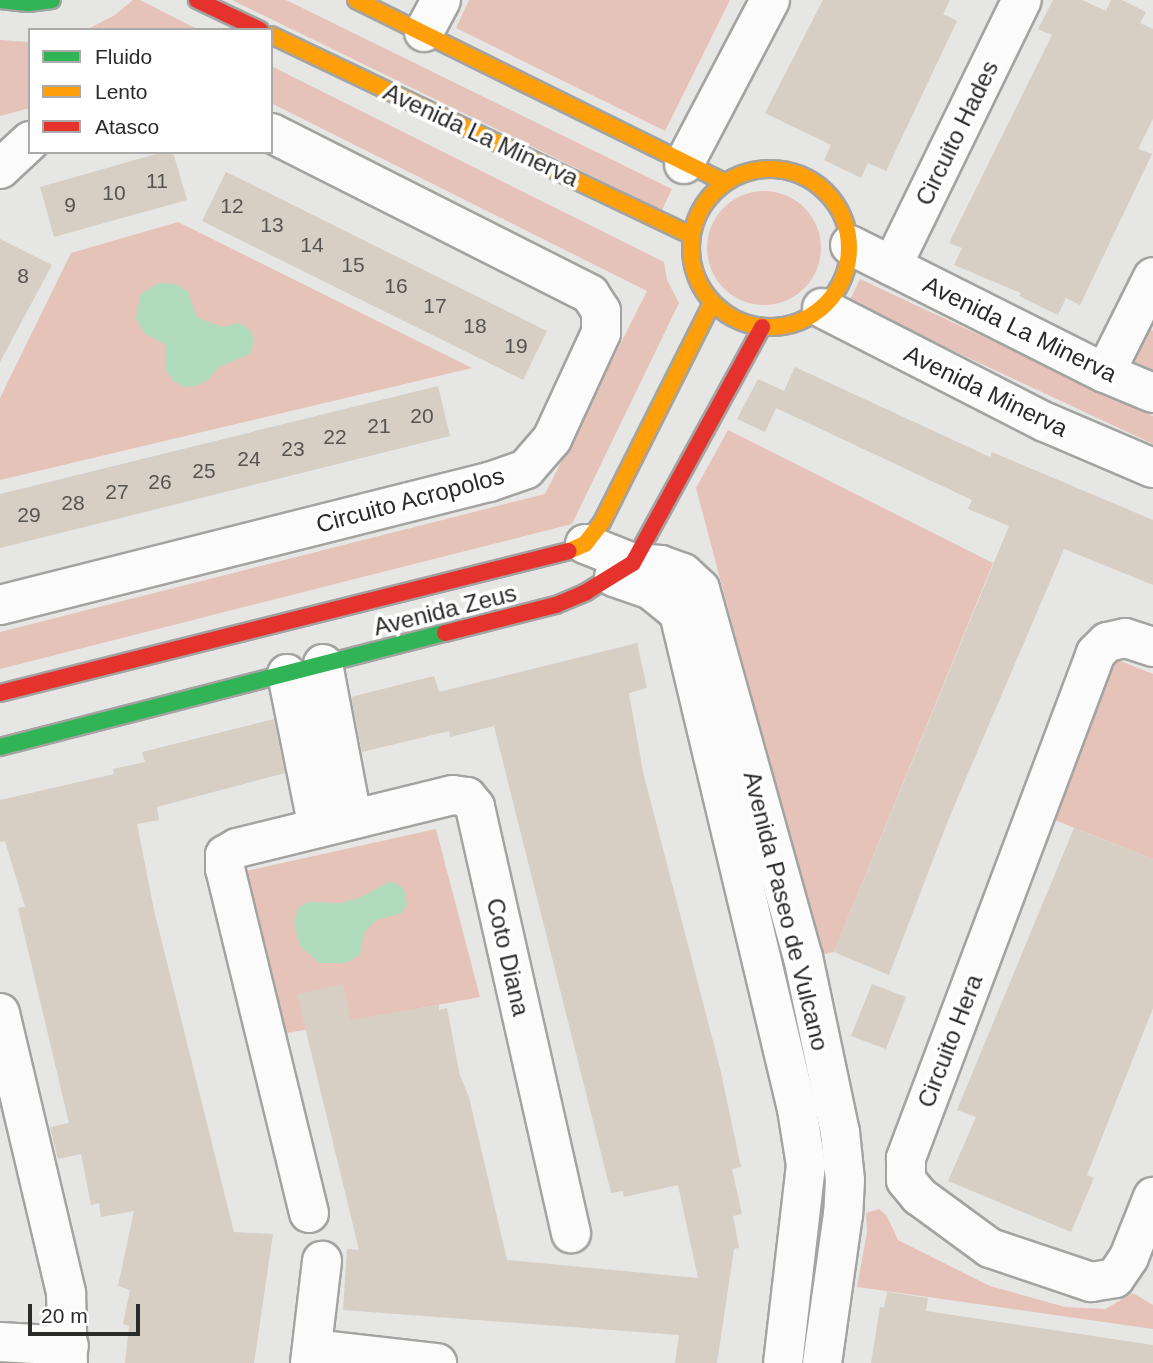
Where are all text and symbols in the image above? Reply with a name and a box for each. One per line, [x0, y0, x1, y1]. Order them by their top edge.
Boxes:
legend [28, 28, 273, 154]
text: Fluido [95, 45, 152, 68]
street label: Circuito Hades [910, 56, 1004, 210]
street label: Avenida La Minerva [379, 77, 583, 193]
text: Lento [95, 80, 148, 103]
text: Atasco [95, 115, 159, 138]
house number: 11 [146, 168, 168, 194]
house number: 10 [102, 180, 126, 206]
house number: 9 [64, 192, 76, 218]
house number: 12 [220, 193, 244, 219]
house number: 13 [260, 212, 284, 238]
house number: 14 [300, 232, 324, 258]
house number: 15 [341, 252, 365, 278]
house number: 8 [17, 263, 29, 289]
street label: Avenida La Minerva [919, 270, 1121, 388]
house number: 16 [384, 273, 408, 299]
house number: 17 [423, 293, 447, 319]
house number: 18 [463, 313, 487, 339]
house number: 19 [504, 333, 528, 359]
street label: Avenida Minerva [900, 339, 1072, 443]
house number: 20 [410, 403, 434, 429]
house number: 21 [367, 413, 391, 439]
house number: 22 [323, 424, 347, 450]
house number: 23 [281, 436, 305, 462]
house number: 24 [237, 446, 261, 472]
house number: 25 [192, 458, 216, 484]
street label: Circuito Acropolos [312, 461, 508, 539]
house number: 26 [148, 469, 172, 495]
house number: 27 [105, 479, 129, 505]
house number: 28 [61, 490, 85, 516]
house number: 29 [17, 502, 41, 528]
street label: Avenida Zeus [371, 578, 519, 642]
street label: Avenida Paseo de Vulcano [737, 768, 835, 1054]
street label: Coto Diana [480, 895, 536, 1019]
street label: Circuito Hera [911, 970, 989, 1112]
scale bar [32, 1290, 144, 1334]
text: 20 m [41, 1304, 88, 1327]

